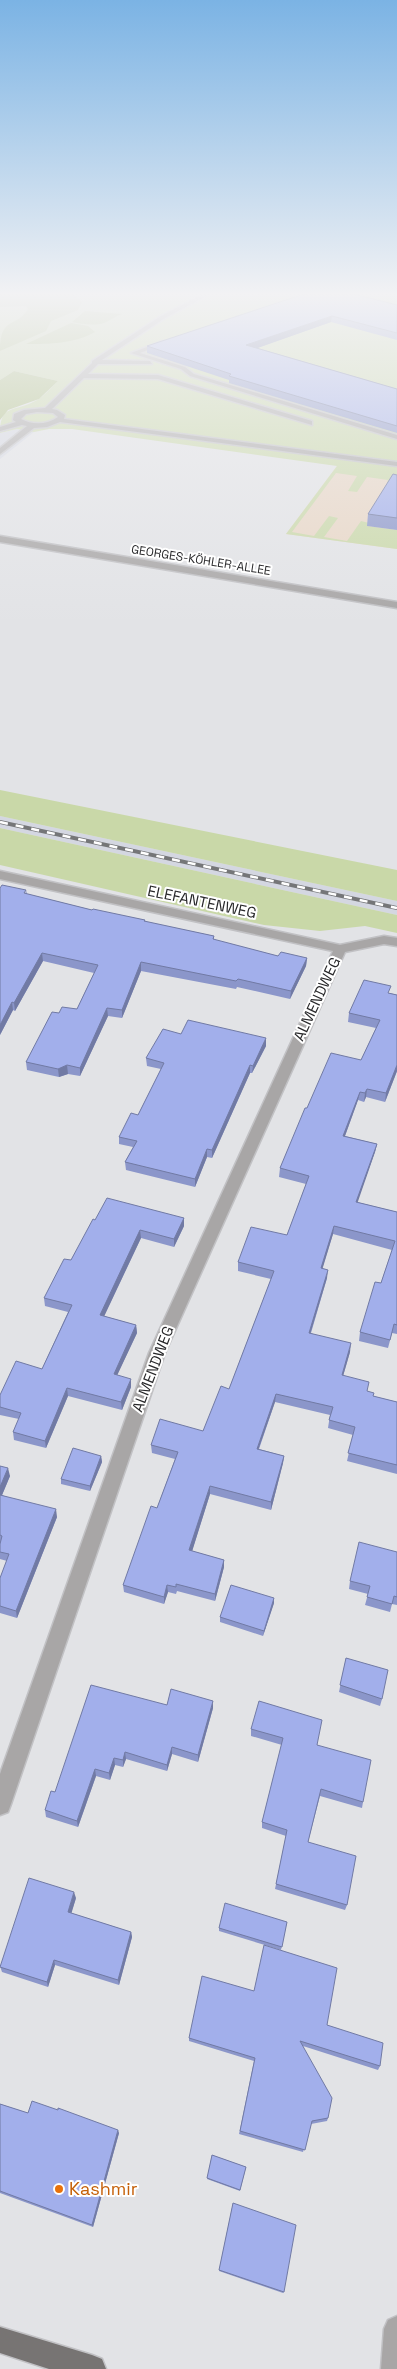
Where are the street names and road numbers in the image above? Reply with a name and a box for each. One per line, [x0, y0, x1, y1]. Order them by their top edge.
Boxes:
street label: GEORGES-KÖHLER-ALLEE [130, 541, 272, 579]
street label: ELEFANTENWEG [146, 881, 258, 922]
street label: ALMENDWEG [289, 954, 344, 1044]
street label: ALMENDWEG [127, 1323, 178, 1414]

